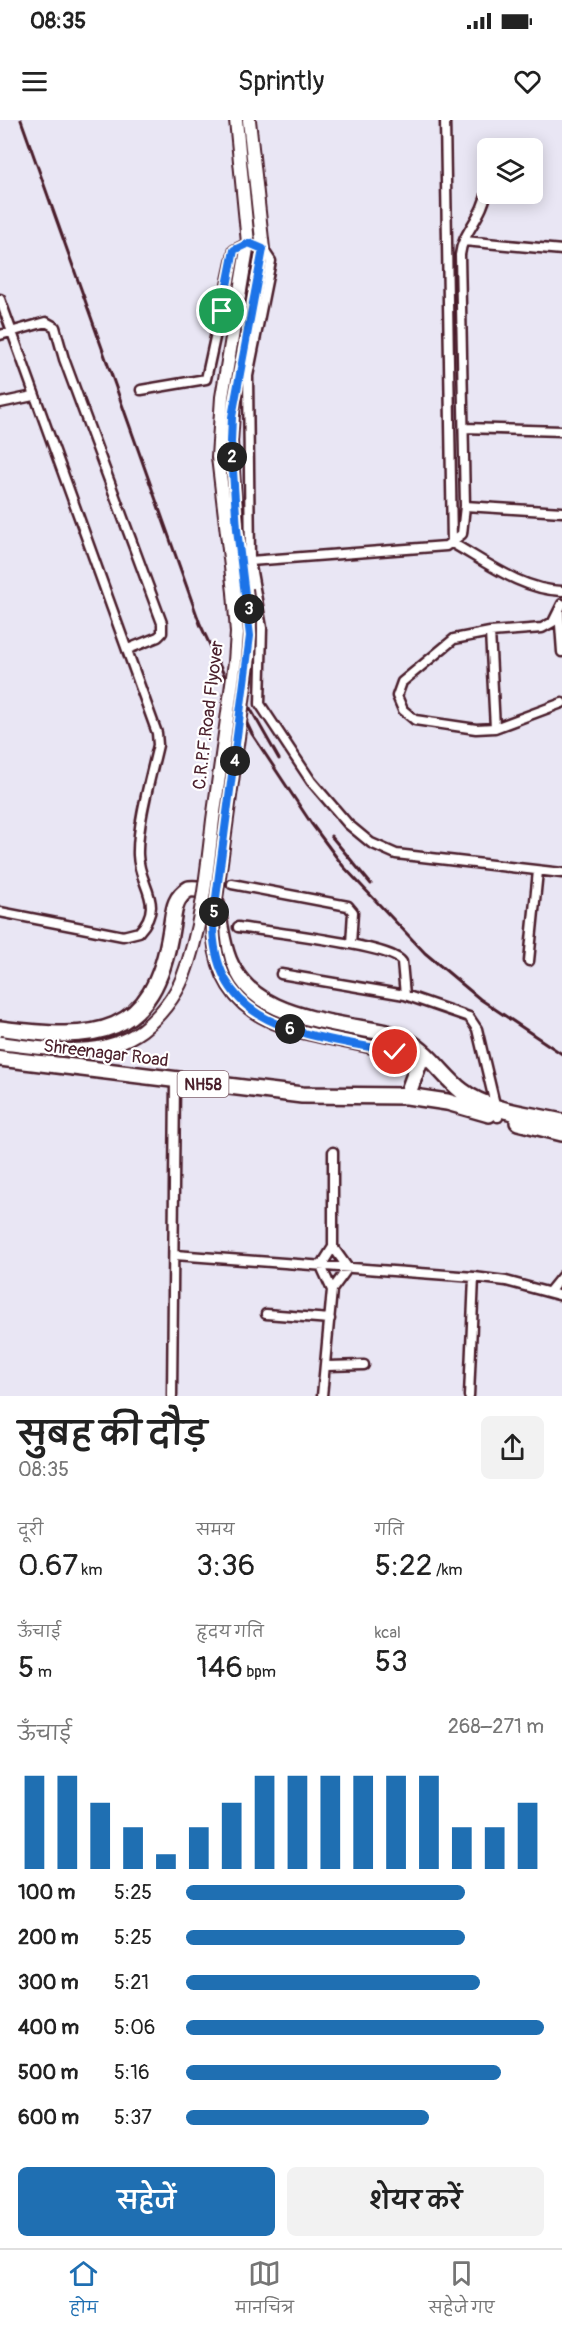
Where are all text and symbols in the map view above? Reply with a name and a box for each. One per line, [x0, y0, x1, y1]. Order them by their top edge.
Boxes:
text: 08:35 [30, 7, 86, 35]
icon: menu [18, 65, 51, 98]
text: Sprintly [238, 65, 324, 98]
icon: heart [511, 65, 544, 98]
map controls [477, 138, 543, 204]
button: layers [477, 138, 543, 204]
pin [196, 285, 247, 336]
icon: arrive [205, 294, 238, 327]
pin: 2 [217, 442, 247, 472]
text: 2 [228, 447, 236, 467]
pin: 3 [234, 594, 264, 624]
text: 3 [245, 599, 253, 619]
street label: C.R.P.F.Road Flyover [188, 639, 229, 791]
pin: 4 [220, 746, 250, 776]
text: 4 [230, 751, 240, 771]
pin: 5 [199, 897, 229, 927]
text: 5 [210, 902, 218, 922]
pin: 6 [275, 1014, 305, 1044]
text: 6 [285, 1019, 295, 1039]
pin [369, 1026, 420, 1077]
street label: Shreenagar Road [42, 1034, 170, 1073]
icon: check [378, 1035, 411, 1068]
road number: NH58 [178, 1071, 228, 1097]
text: सुबह की दौड़ [18, 1414, 207, 1455]
button: share [481, 1416, 544, 1479]
text: 08:35 [18, 1457, 69, 1482]
text: दूरी [18, 1520, 43, 1540]
text: समय [196, 1520, 234, 1540]
text: गति [375, 1520, 404, 1540]
text: 0.67 [18, 1547, 78, 1584]
text: 3:36 [196, 1547, 255, 1584]
text: 5:22 [375, 1547, 432, 1584]
text: km [78, 1560, 102, 1580]
text: /km [432, 1560, 463, 1580]
text: ऊँचाई [18, 1622, 61, 1642]
text: हृदय गति [196, 1622, 264, 1642]
text: kcal [375, 1623, 401, 1643]
text: 53 [375, 1643, 408, 1680]
text: 5 [18, 1649, 34, 1686]
text: 146 [196, 1649, 243, 1686]
text: m [34, 1662, 52, 1682]
text: bpm [243, 1662, 276, 1682]
text: 268–271 m [448, 1714, 544, 1739]
text: ऊँचाई [18, 1721, 72, 1746]
text: 100 m [18, 1880, 75, 1905]
text: 5:25 [114, 1880, 152, 1905]
text: 200 m [18, 1925, 79, 1950]
text: 5:25 [114, 1925, 152, 1950]
text: 300 m [18, 1970, 79, 1995]
text: 5:21 [114, 1970, 149, 1995]
text: 400 m [18, 2015, 79, 2040]
text: 5:06 [114, 2015, 155, 2040]
text: 500 m [18, 2060, 78, 2085]
text: 5:16 [114, 2060, 150, 2085]
text: 600 m [18, 2105, 79, 2130]
text: 5:37 [114, 2105, 152, 2130]
button: सहेजें [18, 2167, 275, 2236]
button: शेयर करें [287, 2167, 544, 2236]
tab: होम [67, 2257, 100, 2325]
tab: मानचित्र [235, 2257, 294, 2325]
tab: सहेजे गए [429, 2257, 495, 2325]

